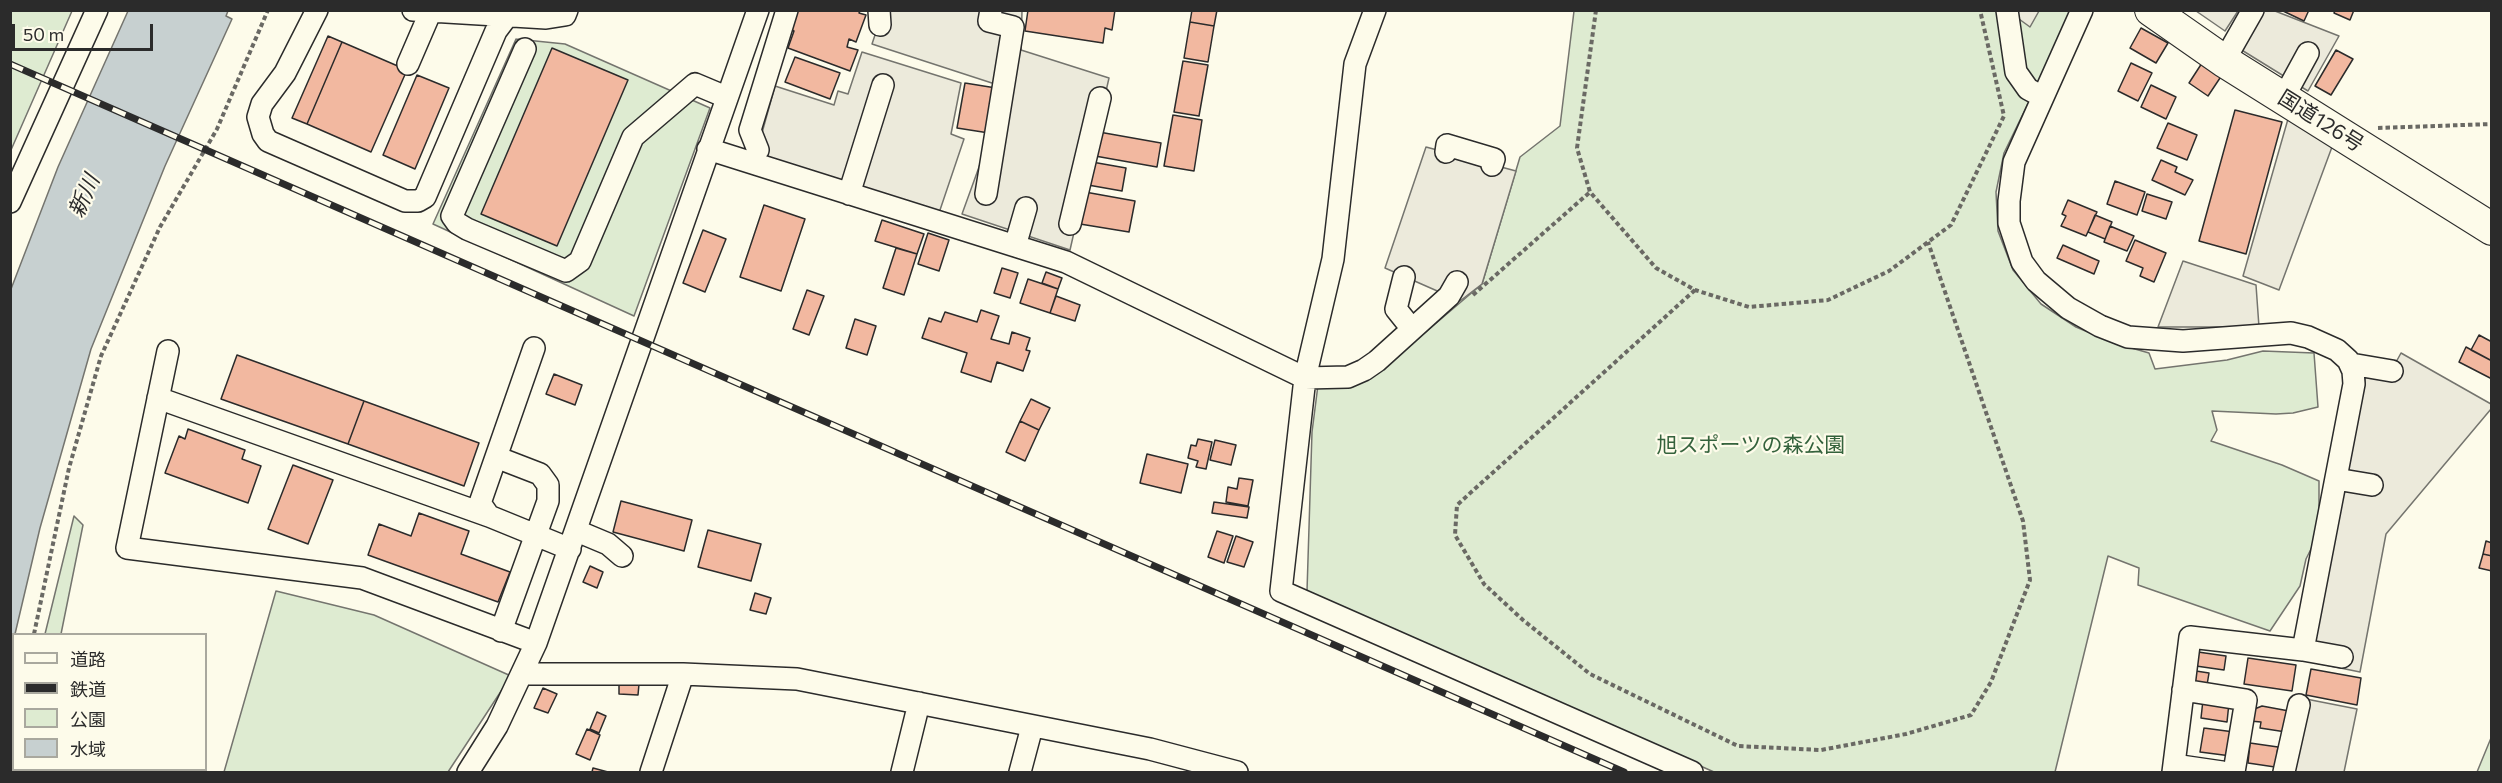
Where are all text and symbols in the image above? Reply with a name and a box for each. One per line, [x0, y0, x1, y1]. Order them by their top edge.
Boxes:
scale bar [15, 12, 156, 50]
text: 50 m [23, 23, 64, 45]
street label: 国道126号 [2273, 85, 2369, 157]
water label: 新川 [63, 171, 105, 221]
park label: 旭スポーツの森公園 [1657, 432, 1845, 458]
legend [12, 633, 207, 771]
text: 道路 [70, 648, 106, 670]
text: 鉄道 [70, 678, 106, 700]
text: 公園 [70, 708, 106, 730]
text: 水域 [70, 738, 106, 760]

